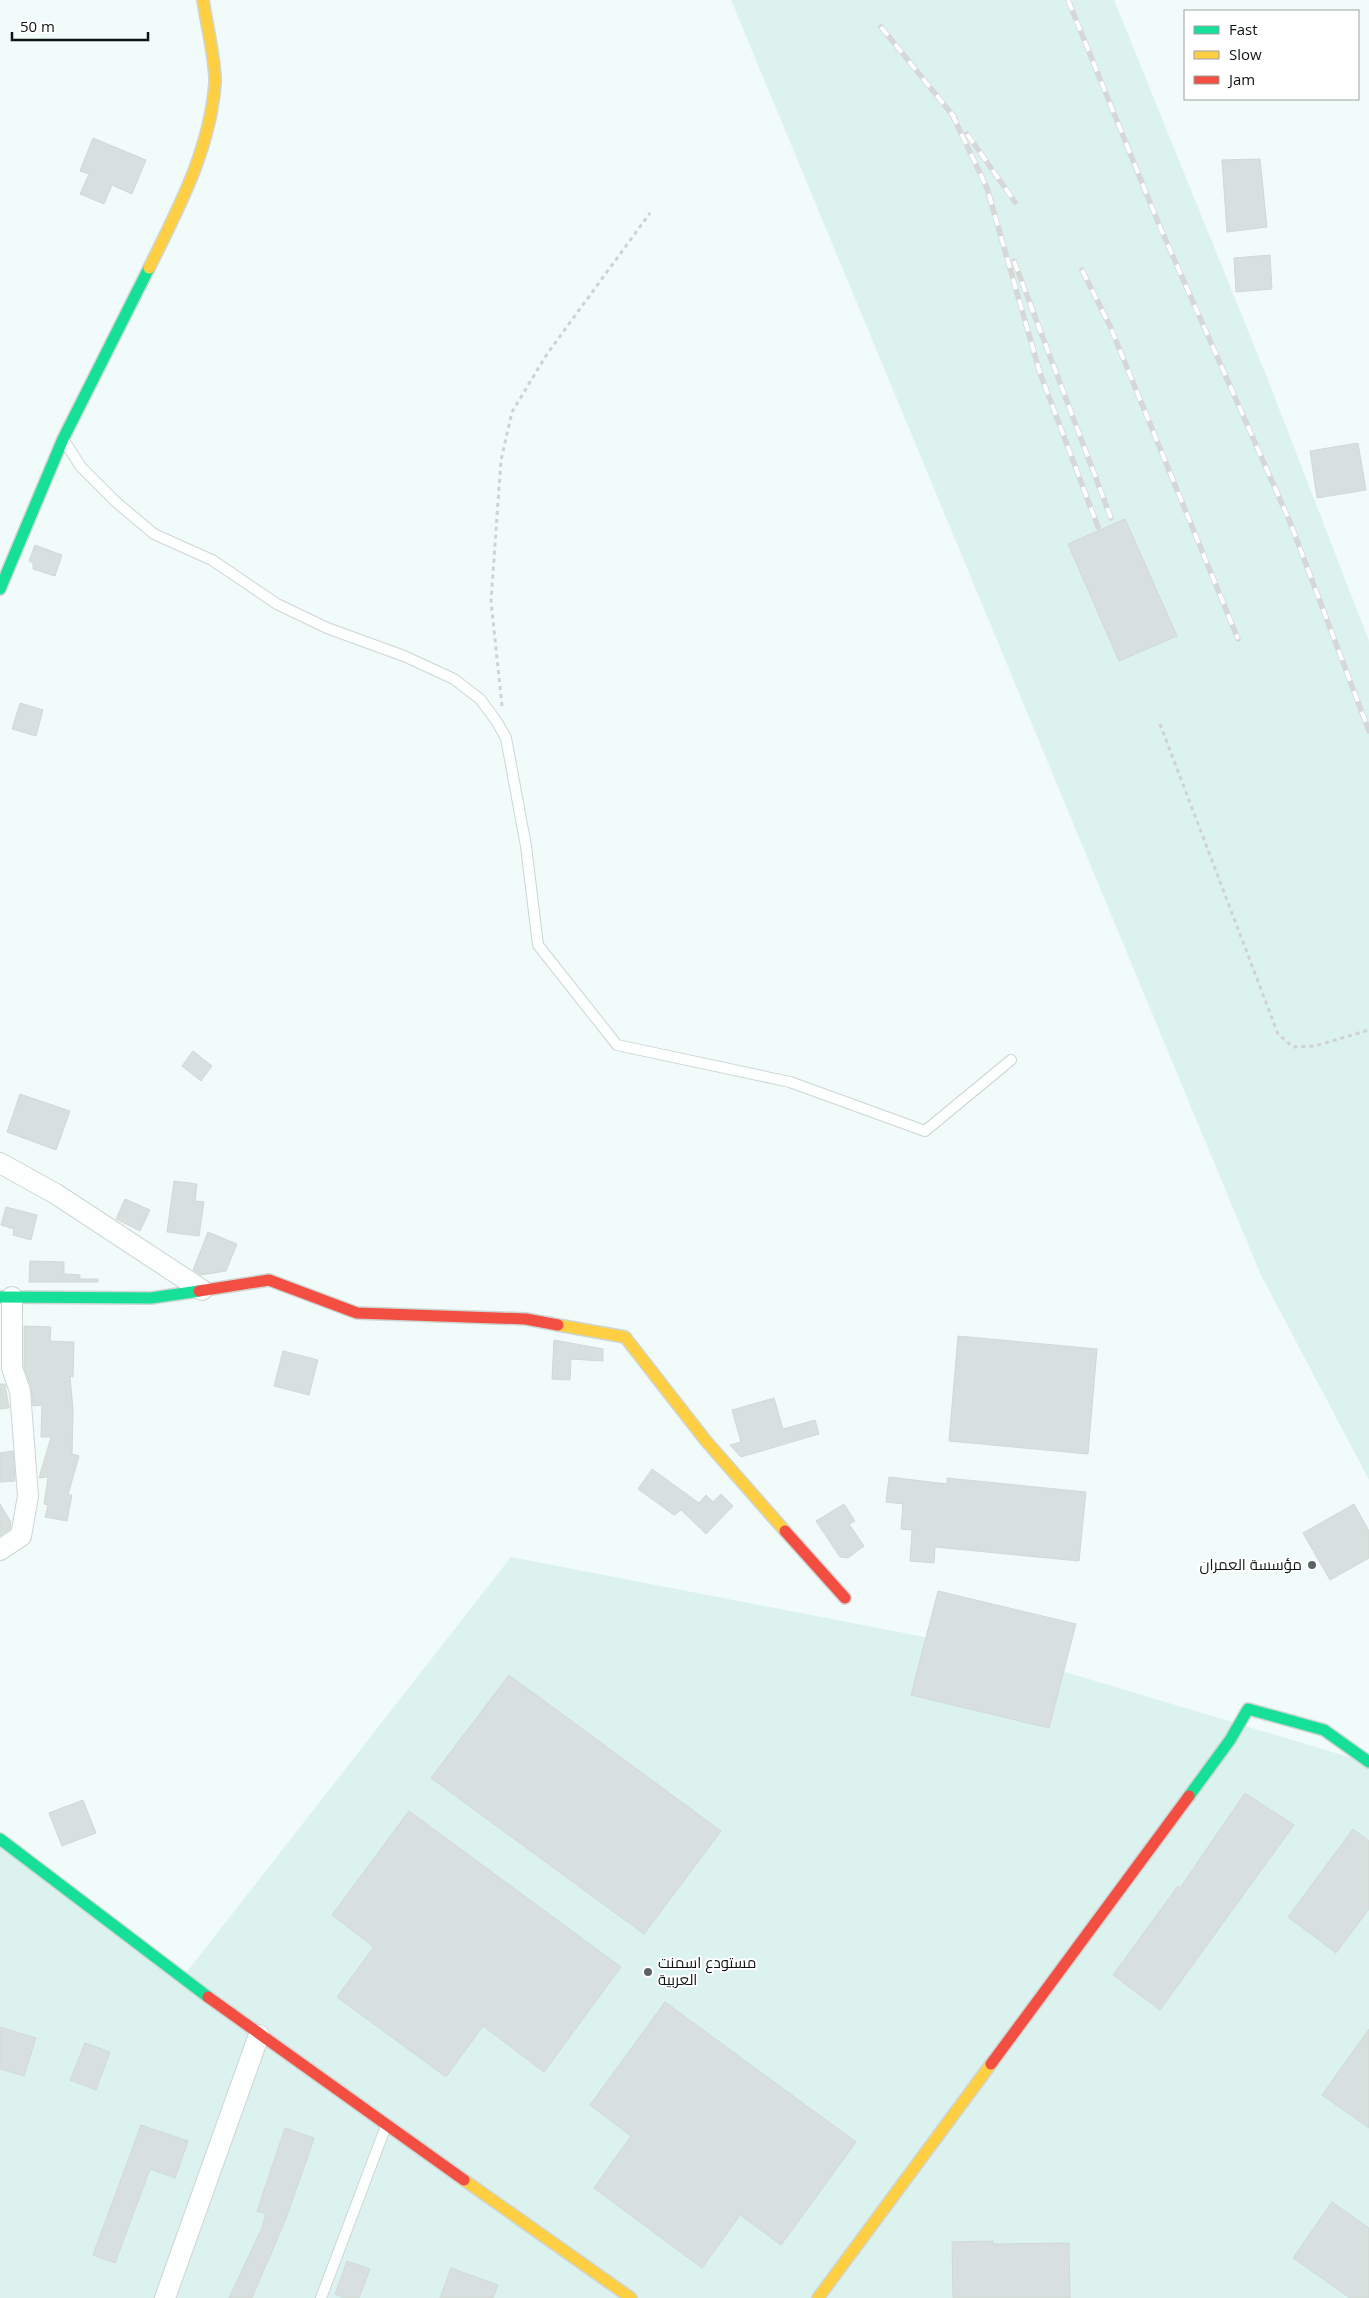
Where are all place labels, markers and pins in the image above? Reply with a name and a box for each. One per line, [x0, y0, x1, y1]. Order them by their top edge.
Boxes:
place label: مؤسسة العمران [1199, 1554, 1302, 1575]
marker: مؤسسة العمران [1306, 1559, 1318, 1571]
place label: مستودع اسمنت العربية [658, 1952, 756, 1989]
marker: مستودع اسمنت العربية [642, 1966, 654, 1978]

